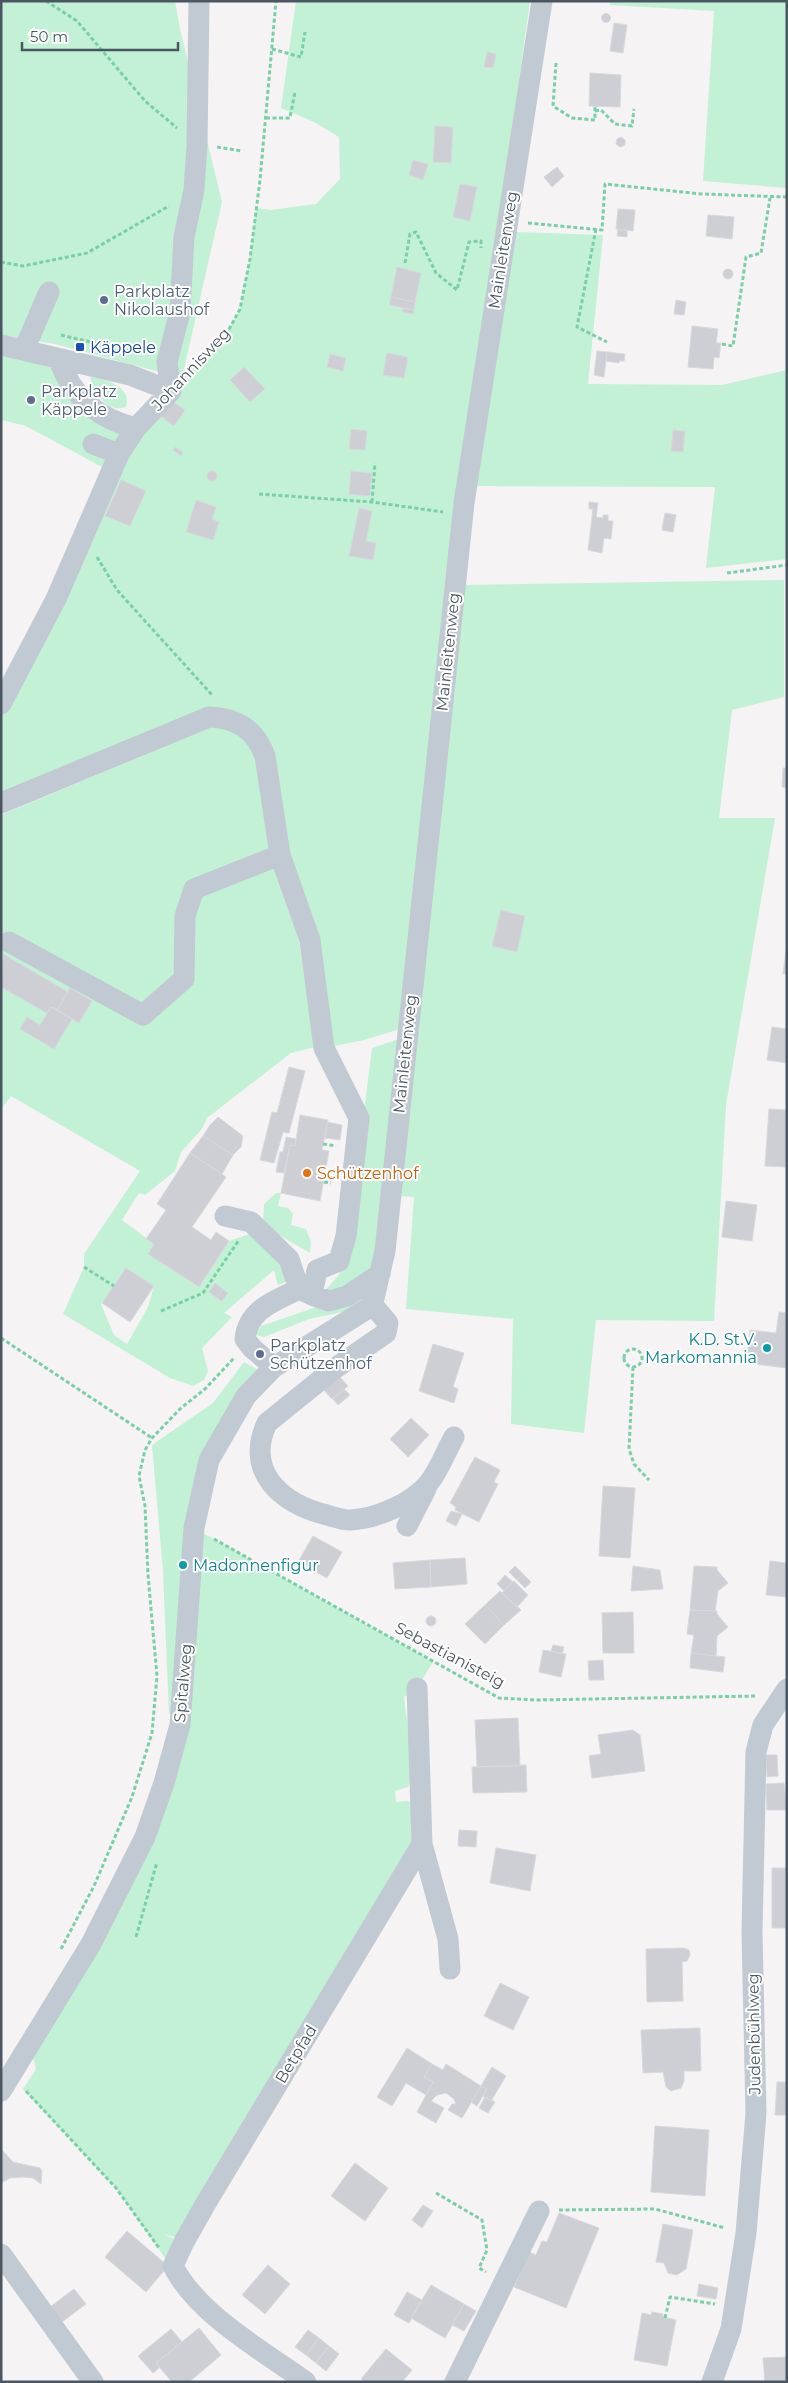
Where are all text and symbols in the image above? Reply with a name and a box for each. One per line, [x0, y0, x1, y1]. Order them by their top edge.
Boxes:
scale bar [22, 20, 179, 52]
text: 50 m [30, 27, 68, 46]
street label: Mainleitenweg [484, 190, 522, 310]
place label: Parkplatz Nikolaushof [114, 282, 210, 319]
marker: Parkplatz Nikolaushof [98, 294, 110, 306]
street label: Johannisweg [147, 324, 234, 415]
place label: Käppele [90, 338, 156, 357]
marker: Käppele [74, 341, 86, 353]
place label: Parkplatz Käppele [41, 382, 117, 419]
marker: Parkplatz Käppele [25, 394, 37, 406]
street label: Mainleitenweg [432, 592, 464, 712]
street label: Mainleitenweg [389, 994, 421, 1114]
place label: Schützenhof [317, 1164, 419, 1183]
marker: Schützenhof [301, 1167, 313, 1179]
place label: K.D. St.V. Markomannia [645, 1330, 757, 1367]
place label: Parkplatz Schützenhof [270, 1336, 372, 1373]
marker: K.D. St.V. Markomannia [761, 1342, 773, 1354]
marker: Parkplatz Schützenhof [254, 1348, 266, 1360]
place label: Madonnenfigur [193, 1556, 319, 1575]
marker: Madonnenfigur [177, 1559, 189, 1571]
street label: Sebastianisteig [392, 1618, 508, 1692]
street label: Spitalweg [170, 1643, 196, 1723]
street label: Judenbühlweg [743, 1973, 765, 2096]
street label: Betpfad [271, 2021, 321, 2087]

